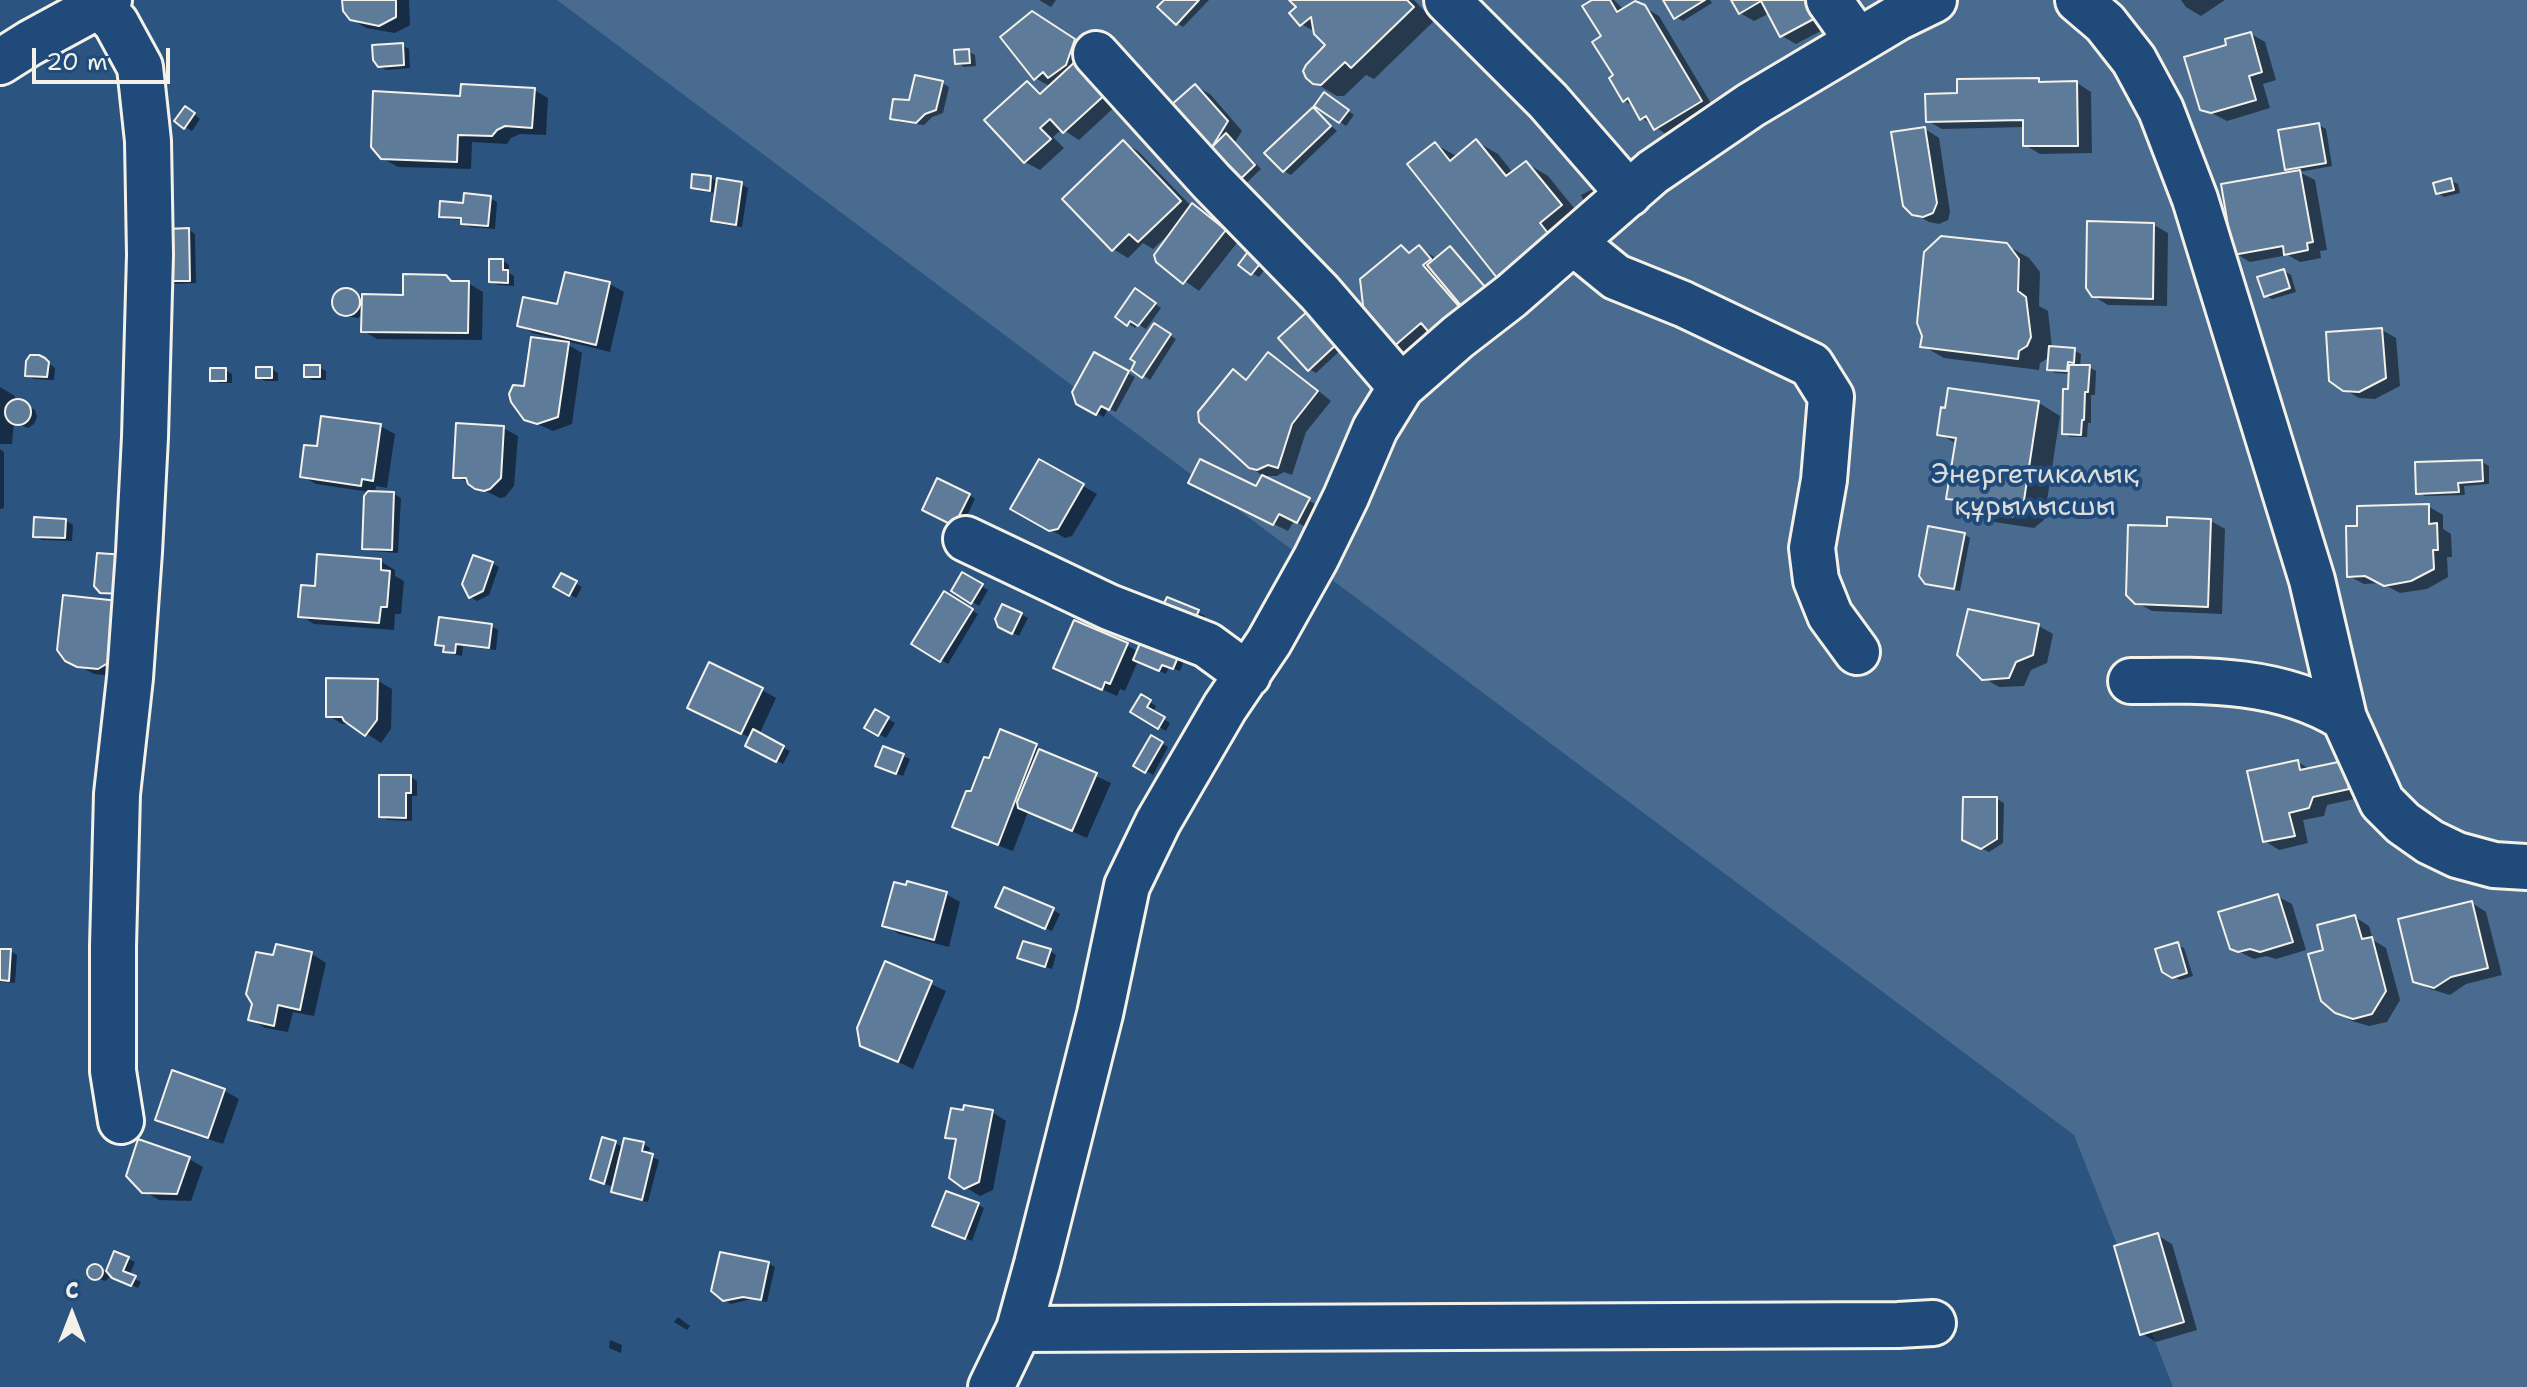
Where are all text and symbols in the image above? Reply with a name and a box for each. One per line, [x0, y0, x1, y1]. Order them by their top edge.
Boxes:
scale bar [36, 32, 174, 82]
text: 20 m [46, 46, 108, 78]
park label: Энергетикалық құрылысшы [1931, 459, 2139, 525]
north arrow [32, 1275, 112, 1355]
text: С [65, 1276, 79, 1305]

